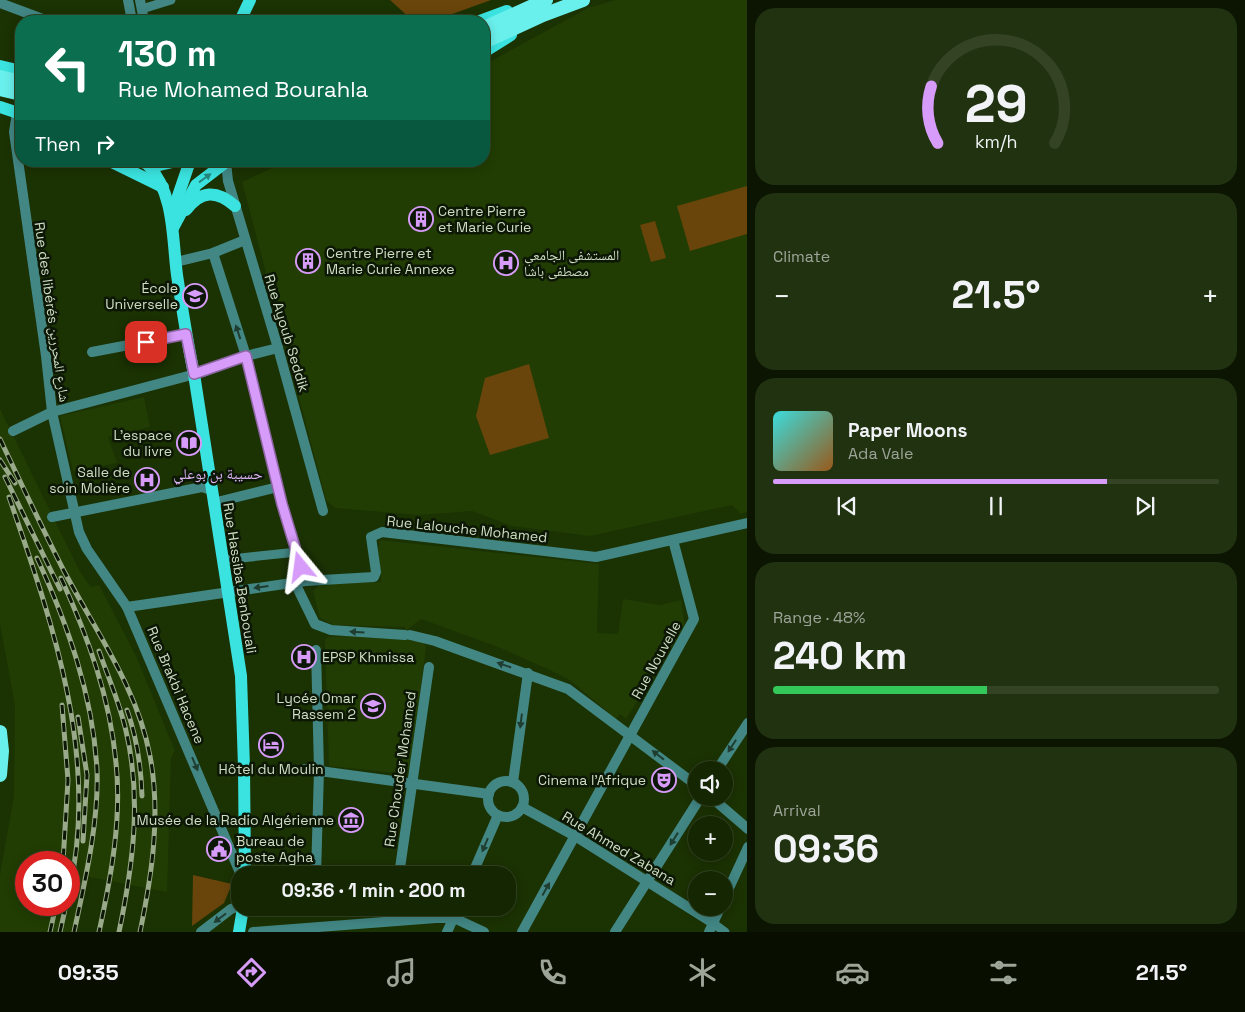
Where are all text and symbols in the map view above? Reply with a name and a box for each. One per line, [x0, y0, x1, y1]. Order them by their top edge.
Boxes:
text: 130 m [118, 32, 217, 76]
icon: left [35, 35, 100, 100]
text: 29 [965, 71, 1027, 137]
text: Rue Mohamed Bourahla [118, 75, 368, 103]
icon: right [91, 130, 119, 158]
text: km/h [975, 130, 1017, 153]
text: Then [35, 132, 81, 157]
one-way arrow [198, 173, 212, 183]
place label: Centre Pierre et Marie Curie [438, 202, 531, 236]
building icon: Centre Pierre et Marie Curie [408, 206, 434, 232]
street label: Rue des libérés شارع المحررين [29, 221, 74, 403]
place label: Centre Pierre et Marie Curie Annexe [326, 244, 455, 278]
place label: المستشفى الجامعي مصطفى باشا [524, 246, 619, 280]
text: Climate [773, 246, 830, 267]
building icon: Centre Pierre et Marie Curie Annexe [295, 248, 321, 274]
hospital icon: المستشفى الجامعي مصطفى باشا [493, 250, 519, 276]
text: 21.5° [952, 271, 1040, 319]
street label: Rue Ayoub Seddik [261, 272, 314, 394]
text: − [773, 278, 790, 314]
text: + [1202, 278, 1219, 314]
place label: École Universelle [105, 279, 178, 313]
school or university icon: École Universelle [182, 283, 208, 309]
pin [125, 321, 167, 363]
one-way arrow [234, 324, 242, 339]
icon: arrive [132, 328, 160, 356]
text: Paper Moons [848, 418, 967, 443]
place label: L'espace du livre [114, 426, 172, 460]
library icon: L'espace du livre [176, 430, 202, 456]
text: Ada Vale [848, 443, 913, 464]
place label: Salle de soin Molière [49, 463, 130, 497]
district label: حسيبة بن بوعلي [173, 464, 263, 485]
hospital icon: Salle de soin Molière [134, 467, 160, 493]
icon: previous [833, 492, 861, 520]
icon: pause [982, 492, 1010, 520]
icon: next [1131, 492, 1159, 520]
street label: Rue Hassiba Benbouali [219, 501, 261, 655]
street label: Rue Lalouche Mohamed [386, 512, 548, 546]
position arrow [274, 540, 326, 592]
one-way arrow [253, 584, 269, 592]
text: Range · 48% [773, 607, 865, 628]
street label: Rue Nouvelle [627, 618, 685, 702]
street label: Rue Brakbi Hacene [143, 624, 209, 746]
one-way arrow [348, 628, 364, 636]
text: 240 km [773, 632, 907, 680]
hospital icon: EPSP Khmissa [291, 644, 317, 670]
place label: EPSP Khmissa [322, 648, 414, 666]
one-way arrow [496, 661, 511, 668]
place label: Lycée Omar Rassem 2 [277, 689, 356, 723]
street label: Rue Chouder Mohamed [380, 690, 420, 848]
school or university icon: Lycée Omar Rassem 2 [360, 693, 386, 719]
one-way arrow [517, 714, 525, 730]
hotel icon: Hôtel du Moulin [258, 732, 284, 758]
one-way arrow [728, 740, 737, 753]
one-way arrow [651, 750, 665, 760]
one-way arrow [191, 757, 199, 772]
place label: Hôtel du Moulin [218, 760, 324, 778]
map controls [688, 761, 733, 916]
button: sound [688, 761, 733, 806]
theatre icon: Cinema l'Afrique [651, 767, 677, 793]
place label: Cinema l'Afrique [538, 771, 646, 789]
text: Arrival [773, 800, 821, 821]
museum icon: Musée de la Radio Algérienne [338, 807, 364, 833]
street label: Rue Ahmed Zabana [559, 807, 679, 889]
place label: Musée de la Radio Algérienne [137, 811, 334, 829]
button: + [688, 816, 733, 861]
text: 09:36 [773, 825, 879, 873]
place label: Bureau de poste Agha [236, 832, 313, 866]
one-way arrow [670, 833, 679, 846]
public building icon: Bureau de poste Agha [206, 836, 232, 862]
one-way arrow [481, 838, 489, 852]
speed limit sign: 30 [15, 851, 80, 916]
button: − [688, 871, 733, 916]
text: 09:36 · 1 min · 200 m [282, 878, 465, 903]
one-way arrow [542, 882, 550, 896]
one-way arrow [214, 912, 227, 923]
icon: directions [234, 955, 269, 990]
icon: music [384, 955, 419, 990]
icon: phone [535, 955, 570, 990]
icon: climate [685, 955, 720, 990]
icon: car [835, 955, 870, 990]
icon: filters [986, 955, 1021, 990]
text: 09:35 [58, 958, 119, 986]
text: 21.5° [1136, 958, 1187, 986]

